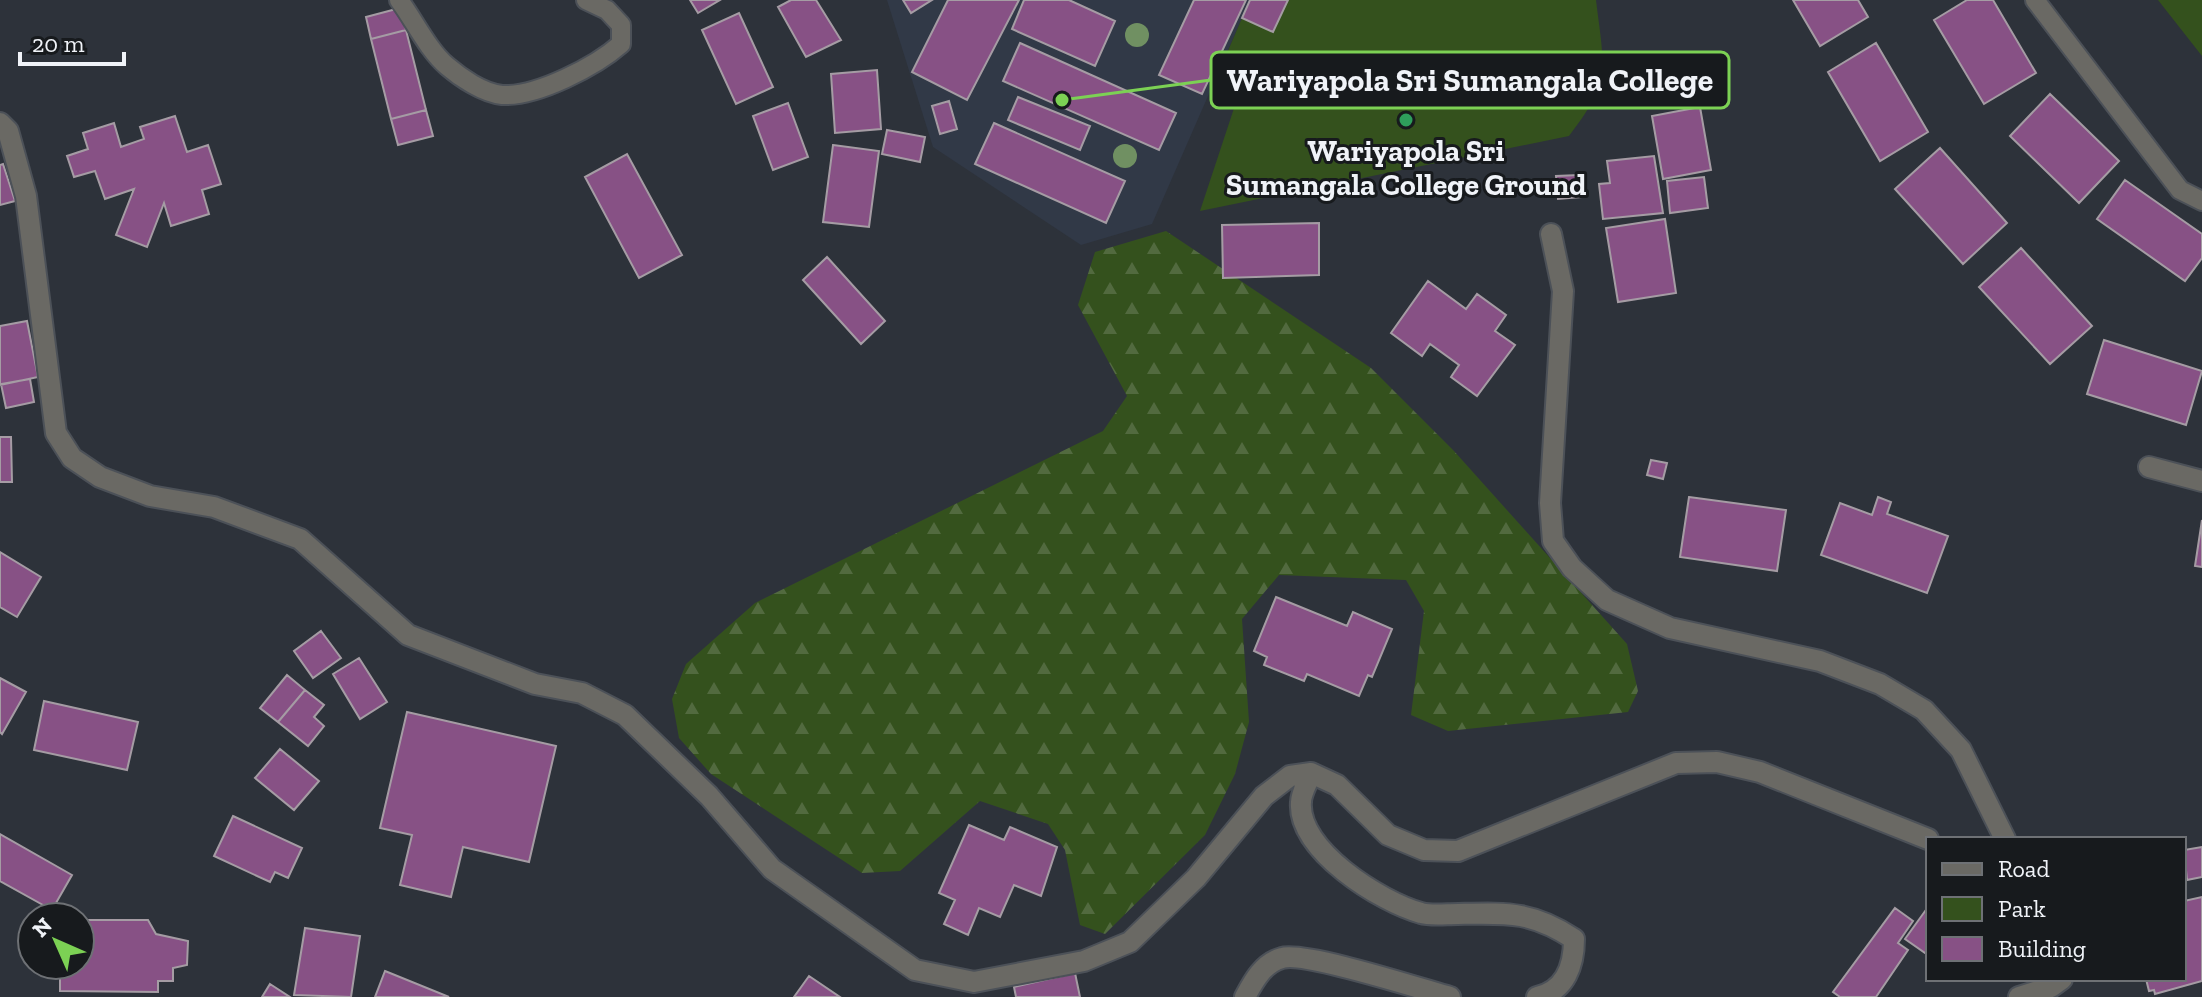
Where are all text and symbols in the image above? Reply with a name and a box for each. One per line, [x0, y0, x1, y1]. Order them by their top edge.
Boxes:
scale bar [20, 16, 124, 66]
text: 20 m [32, 29, 85, 58]
callout: Wariyapola Sri Sumangala College [1211, 52, 1729, 108]
text: Wariyapola Sri Sumangala College [1227, 61, 1713, 99]
marker: Wariyapola Sri Sumangala College Ground [1397, 111, 1415, 129]
place label: Wariyapola Sri Sumangala College Ground [1226, 133, 1586, 203]
legend [1926, 837, 2186, 981]
text: Road [1998, 854, 2050, 883]
text: Park [1998, 894, 2046, 923]
north arrow [16, 901, 96, 981]
text: N [27, 912, 58, 943]
text: Building [1998, 934, 2086, 963]

